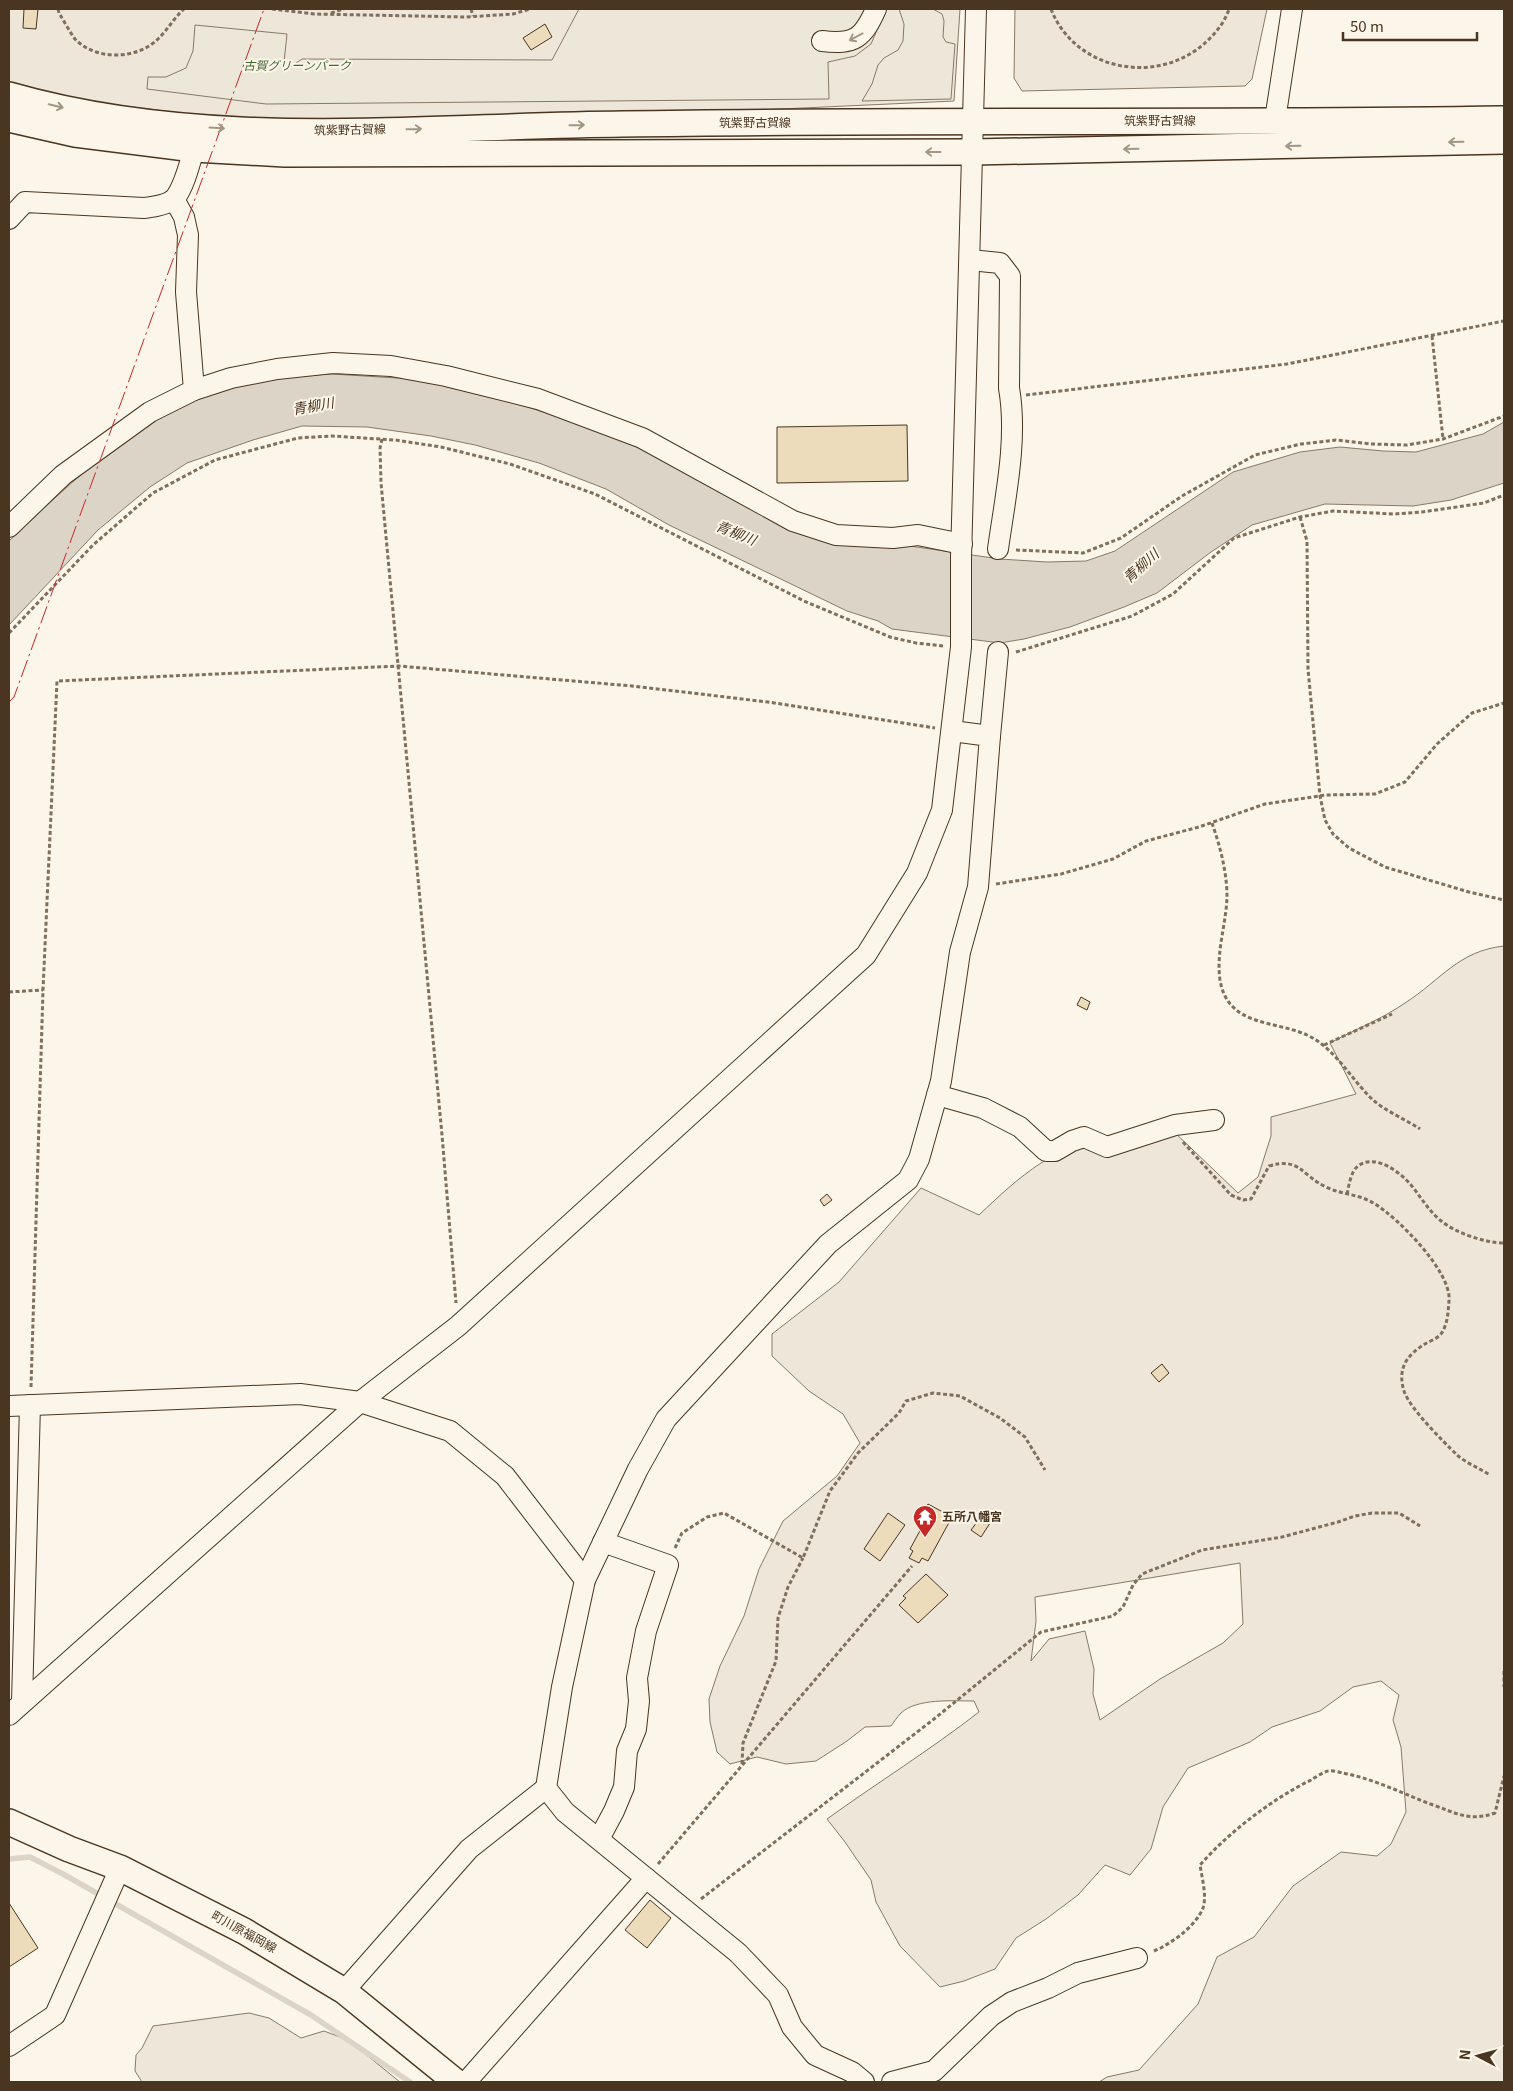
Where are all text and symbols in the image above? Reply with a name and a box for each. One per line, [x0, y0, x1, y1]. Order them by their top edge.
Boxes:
scale bar [1343, 10, 1477, 42]
text: 50 m [1350, 15, 1384, 36]
one-way arrow [849, 33, 864, 42]
park label: 古賀グリーンパーク [243, 56, 352, 73]
one-way arrow [48, 102, 64, 111]
street label: 筑紫野古賀線 [1124, 111, 1196, 128]
street label: 筑紫野古賀線 [719, 113, 791, 130]
street label: 筑紫野古賀線 [314, 119, 386, 138]
one-way arrow [568, 120, 584, 129]
one-way arrow [209, 124, 225, 133]
one-way arrow [406, 124, 422, 134]
one-way arrow [1448, 137, 1464, 147]
one-way arrow [1285, 141, 1302, 151]
one-way arrow [1123, 144, 1139, 154]
one-way arrow [925, 147, 942, 157]
water label: 青柳川 [290, 391, 337, 419]
water label: 青柳川 [713, 515, 761, 550]
water label: 青柳川 [1118, 542, 1164, 587]
temple icon: 五所八幡宮 [912, 1504, 938, 1538]
place label: 五所八幡宮 [942, 1507, 1002, 1524]
street label: 町川原福岡線 [209, 1906, 280, 1956]
north arrow [1453, 2031, 1503, 2081]
text: N [1454, 2048, 1475, 2061]

